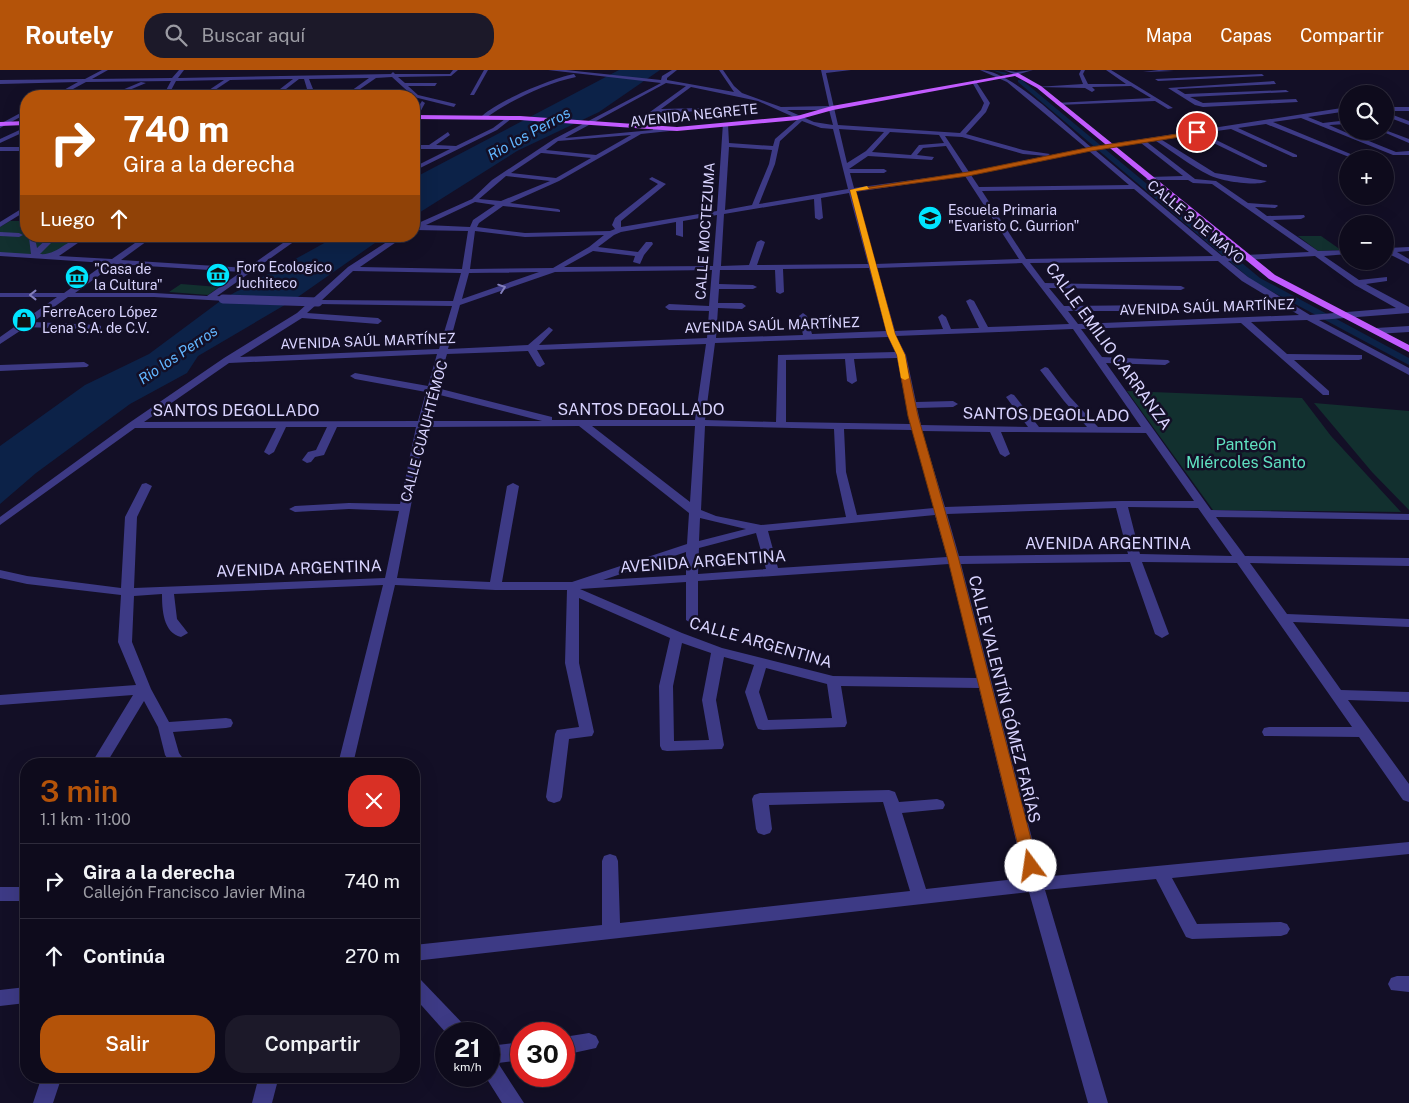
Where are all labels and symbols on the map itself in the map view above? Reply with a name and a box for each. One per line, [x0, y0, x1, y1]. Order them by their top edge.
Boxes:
street label: AVENIDA NEGRETE [629, 100, 759, 130]
water label: Rio los Perros [484, 104, 573, 163]
pin [1176, 111, 1218, 153]
street label: CALLE MOCTEZUMA [692, 162, 718, 300]
street label: CALLE 3 DE MAYO [1144, 177, 1248, 267]
place label: Escuela Primaria "Evaristo C. Gurrion" [948, 202, 1080, 234]
school or university icon: Escuela Primaria "Evaristo C. Gurrion" [917, 205, 943, 231]
place label: Foro Ecologico Juchiteco [236, 259, 332, 291]
street label: CALLE EMILIO CARRANZA [1042, 259, 1175, 433]
place label: "Casa de la Cultura" [94, 261, 163, 293]
museum icon: Foro Ecologico Juchiteco [205, 262, 231, 288]
museum icon: "Casa de la Cultura" [64, 264, 90, 290]
one-way arrow [497, 284, 506, 294]
one-way arrow [28, 290, 36, 300]
street label: AVENIDA SAÚL MARTÍNEZ [1119, 294, 1295, 318]
place label: FerreAcero López Lena S.A. de C.V. [42, 304, 157, 336]
shop icon: FerreAcero López Lena S.A. de C.V. [11, 307, 37, 333]
street label: AVENIDA SAÚL MARTÍNEZ [684, 312, 860, 336]
water label: Rio los Perros [135, 322, 221, 387]
street label: AVENIDA SAÚL MARTÍNEZ [280, 328, 456, 352]
street label: CALLE CUAUHTÉMOC [396, 358, 451, 504]
street label: SANTOS DEGOLLADO [558, 400, 724, 419]
street label: SANTOS DEGOLLADO [153, 401, 319, 420]
street label: SANTOS DEGOLLADO [962, 404, 1130, 425]
park label: Panteón Miércoles Santo [1186, 435, 1306, 472]
street label: AVENIDA ARGENTINA [1025, 534, 1191, 553]
street label: AVENIDA ARGENTINA [620, 546, 787, 577]
street label: AVENIDA ARGENTINA [216, 556, 382, 581]
street label: CALLE VALENTÍN GÓMEZ FARÍAS [965, 573, 1045, 825]
street label: CALLE ARGENTINA [687, 613, 834, 672]
position arrow [1004, 839, 1056, 891]
speed limit sign: 30 [510, 1022, 575, 1087]

